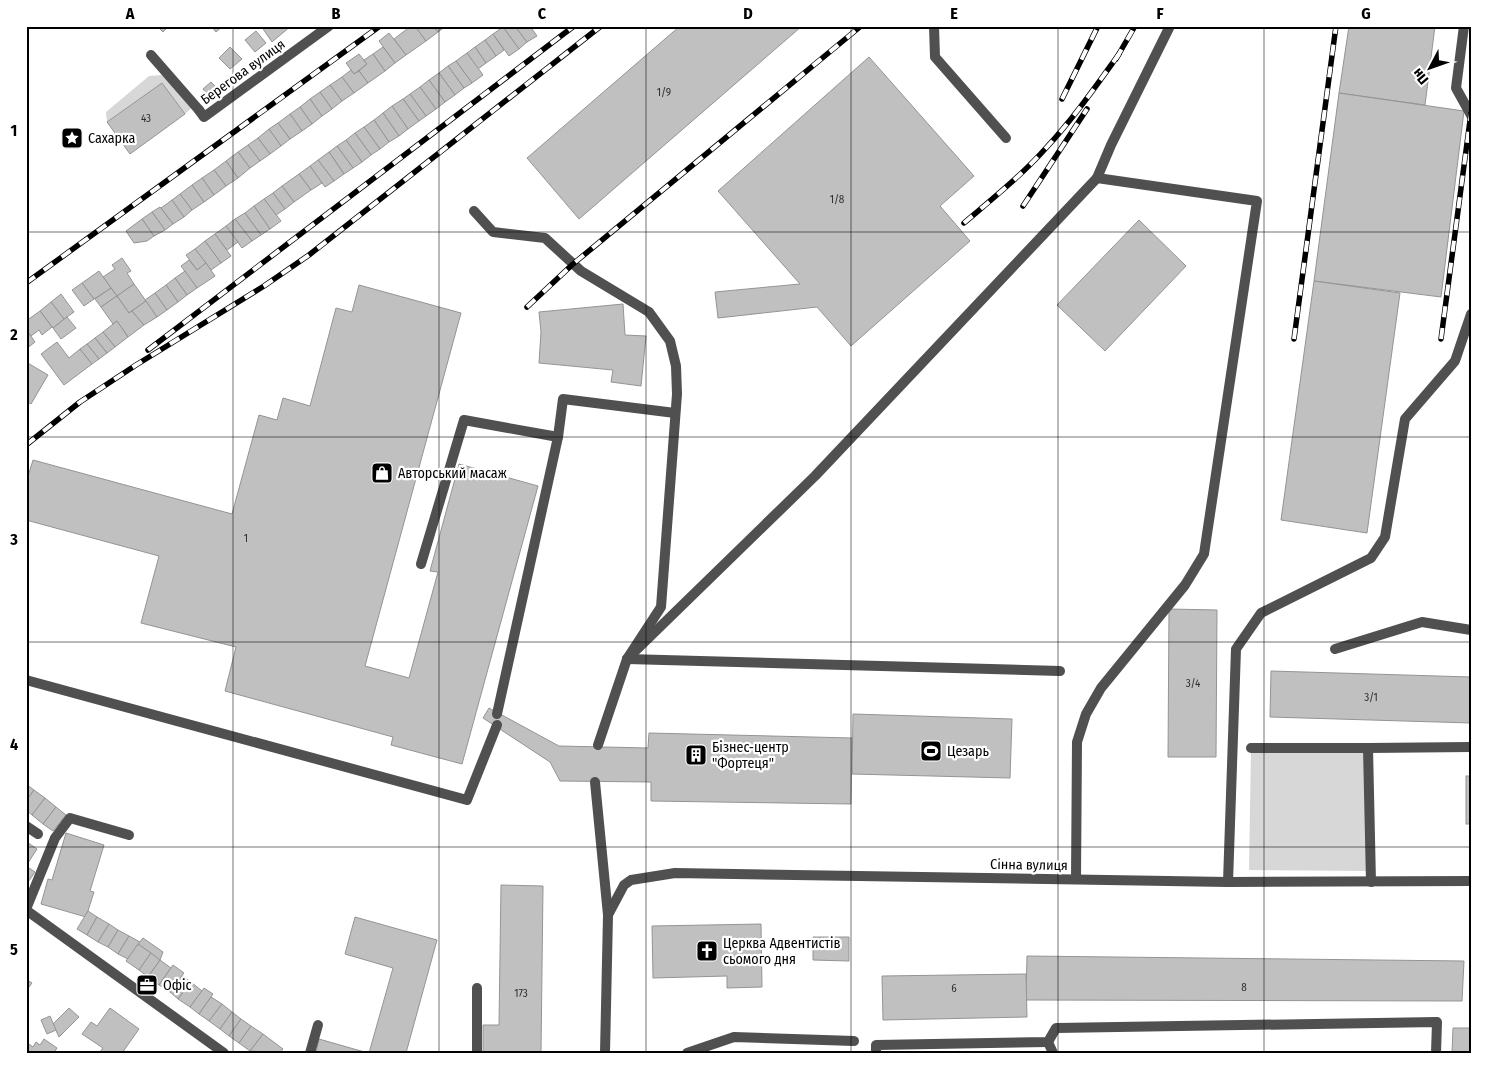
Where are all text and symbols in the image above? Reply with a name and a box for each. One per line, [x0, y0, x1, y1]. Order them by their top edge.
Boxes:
text: A [125, 4, 135, 23]
text: B [332, 4, 341, 23]
text: C [538, 4, 547, 23]
text: D [743, 4, 753, 23]
text: E [950, 4, 958, 23]
text: F [1156, 4, 1164, 23]
text: G [1361, 4, 1371, 23]
street label: Берегова вулиця [198, 36, 288, 108]
north arrow [1404, 42, 1454, 92]
text: Пн [1409, 65, 1432, 88]
house number: 1/9 [657, 86, 671, 99]
house number: 43 [141, 112, 151, 125]
text: 1 [11, 121, 17, 140]
place icon: Сахарка [60, 126, 84, 150]
place label: Сахарка [88, 130, 135, 147]
house number: 1/8 [830, 193, 845, 206]
text: 2 [9, 325, 18, 344]
shop icon: Авторський масаж [370, 461, 394, 485]
place label: Авторський масаж [398, 465, 507, 482]
text: 3 [9, 530, 18, 549]
house number: 1 [244, 532, 248, 545]
house number: 3/4 [1186, 677, 1201, 690]
house number: 3/1 [1364, 691, 1378, 704]
text: 4 [10, 735, 18, 754]
place label: Бізнес-центр "Фортеця" [712, 739, 789, 772]
sports icon: Цезарь [919, 739, 943, 763]
building icon: Бізнес-центр "Фортеця" [684, 743, 708, 767]
place label: Цезарь [947, 743, 989, 760]
street label: Сінна вулиця [990, 856, 1068, 874]
place label: Церква Адвентистів сьомого дня [723, 935, 841, 968]
church icon: Церква Адвентистів сьомого дня [695, 939, 719, 963]
text: 5 [10, 940, 18, 959]
office icon: Офіс [135, 973, 159, 997]
place label: Офіс [163, 977, 192, 994]
house number: 8 [1241, 981, 1247, 994]
house number: 6 [951, 982, 957, 995]
house number: 173 [514, 987, 528, 1000]

